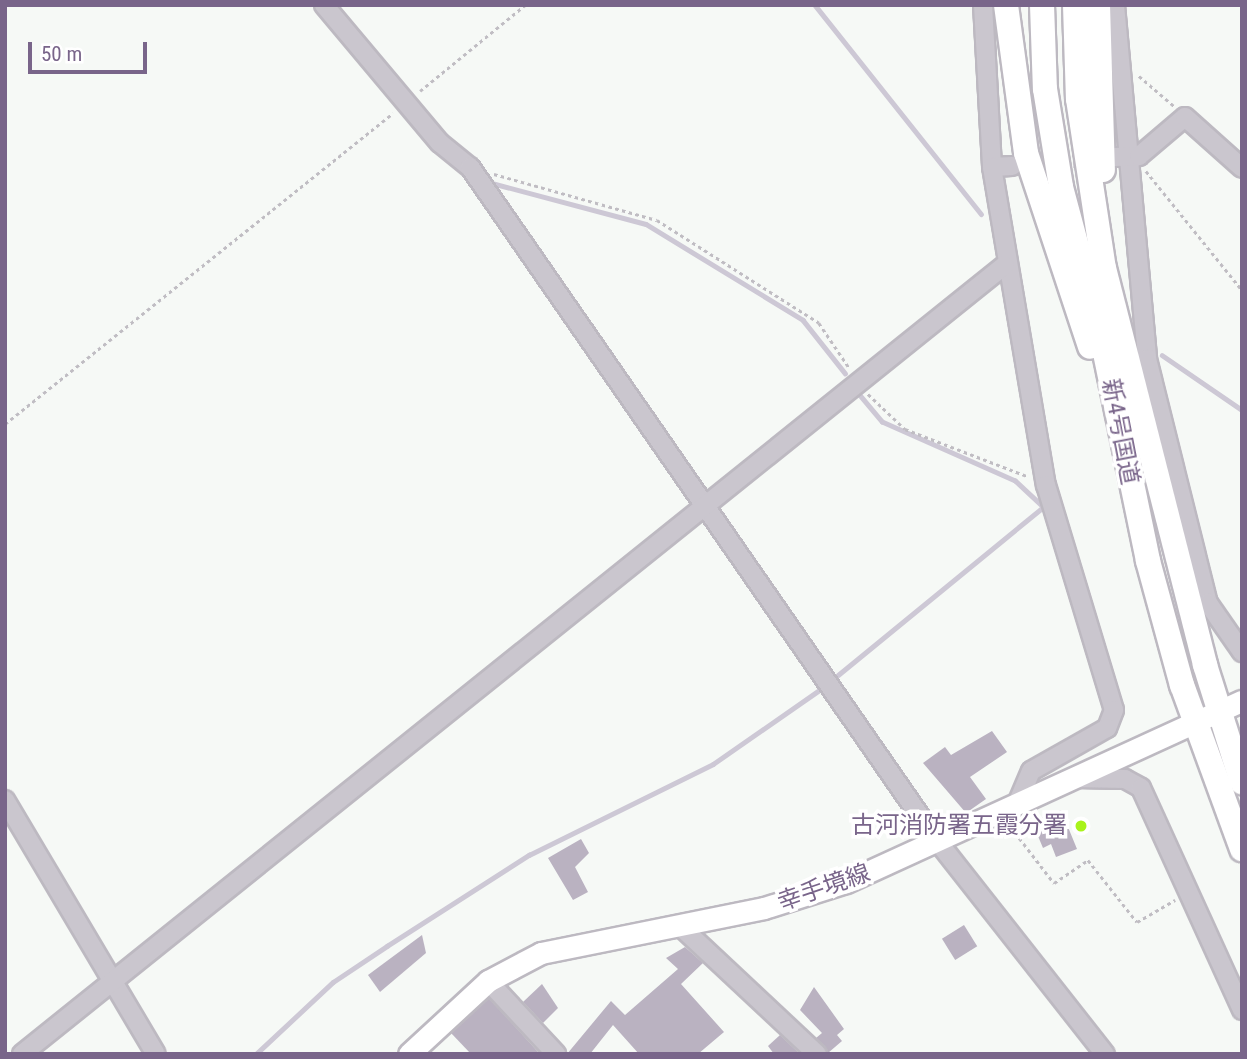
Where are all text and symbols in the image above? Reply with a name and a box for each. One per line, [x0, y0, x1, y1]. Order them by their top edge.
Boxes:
scale bar [32, 28, 150, 72]
text: 50 m [41, 42, 82, 66]
street label: 新4号国道 [1096, 376, 1144, 488]
place label: 古河消防署五霞分署 [851, 812, 1067, 840]
marker: 古河消防署五霞分署 [1073, 818, 1089, 834]
street label: 幸手境線 [774, 859, 874, 917]

